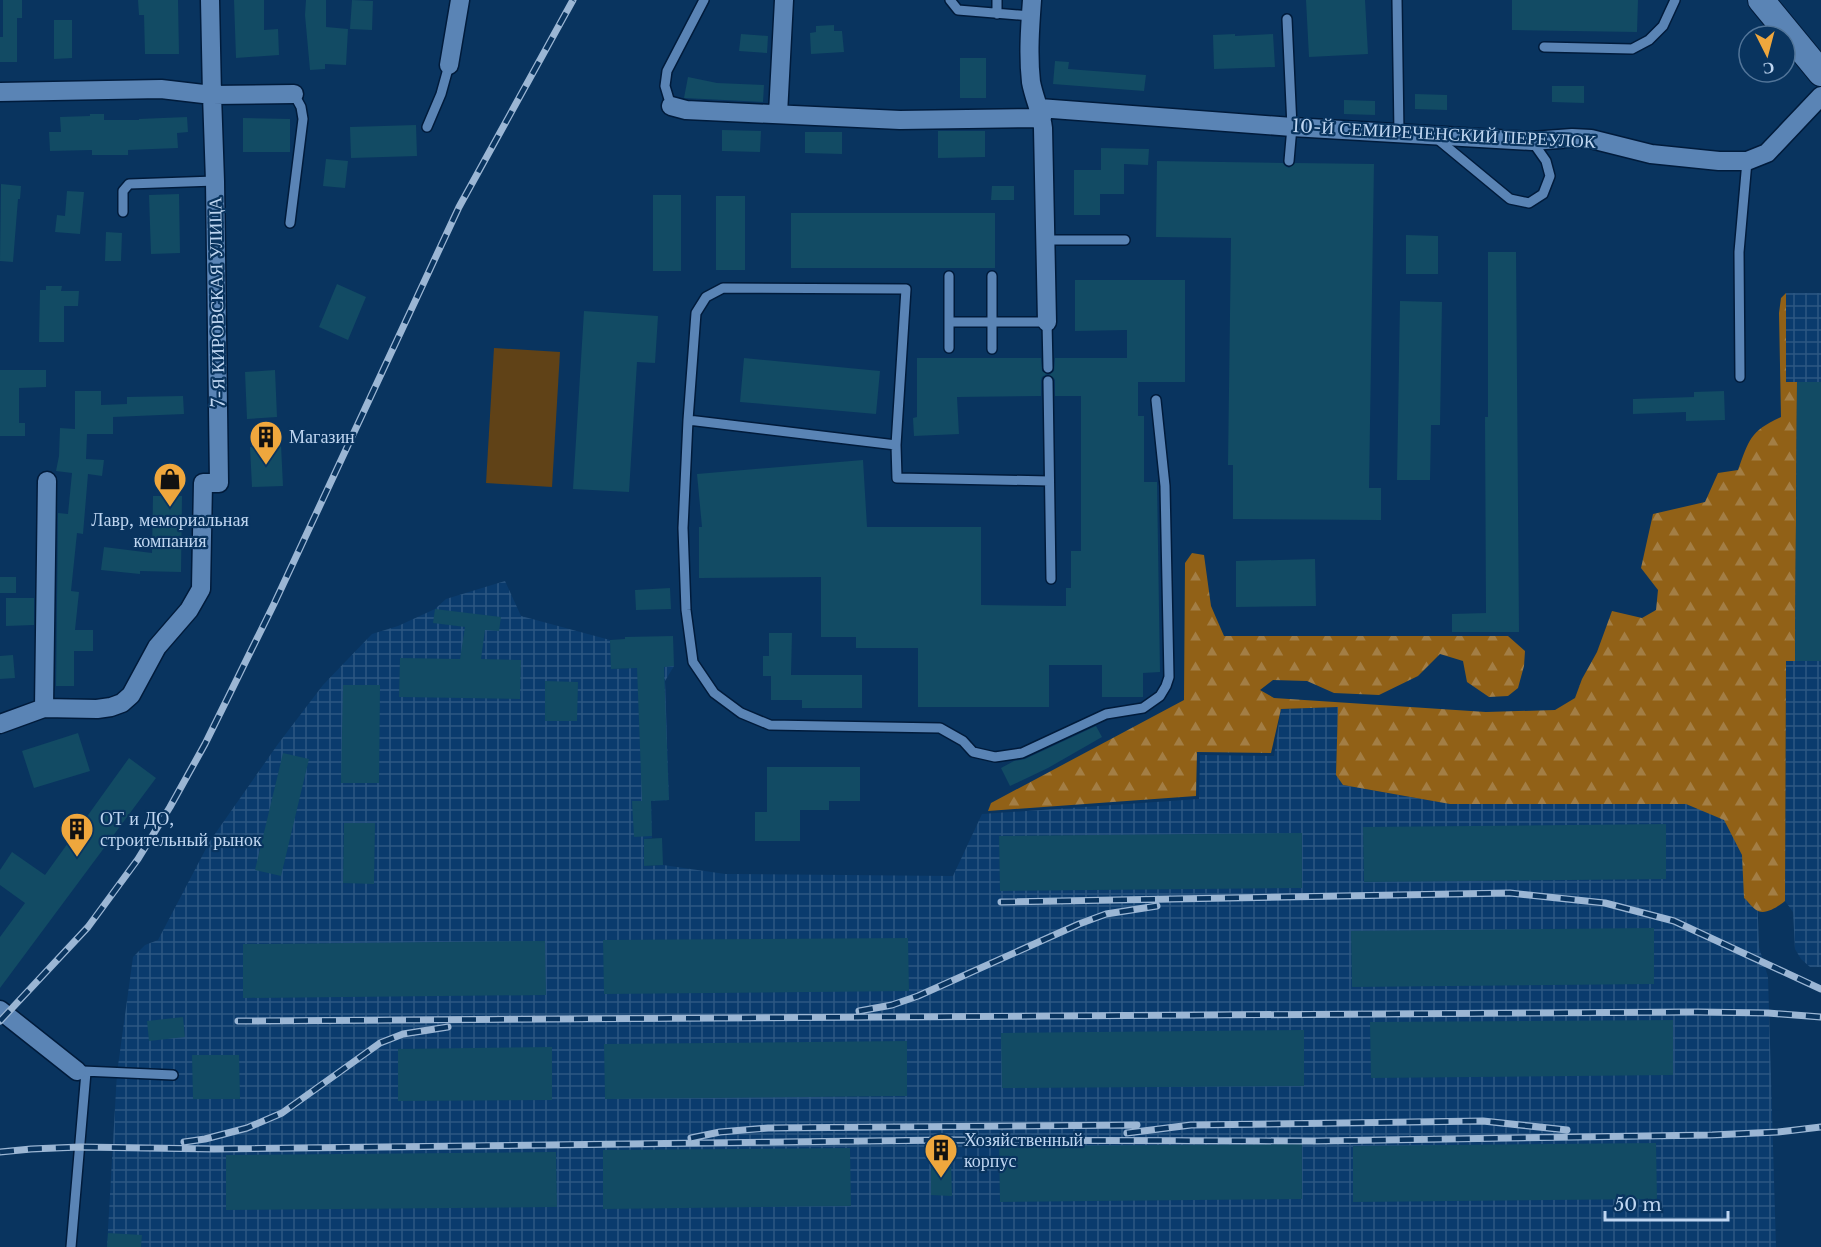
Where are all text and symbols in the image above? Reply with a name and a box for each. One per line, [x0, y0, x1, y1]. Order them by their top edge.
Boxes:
north arrow [1737, 24, 1797, 84]
text: С [1762, 58, 1775, 79]
street label: 10-Й СЕМИРЕЧЕНСКИЙ ПЕРЕУЛОК [1292, 115, 1597, 153]
street label: 7-Я КИРОВСКАЯ УЛИЦА [204, 197, 230, 407]
building icon: Магазин [248, 419, 284, 466]
place label: Магазин [289, 426, 355, 448]
shop icon: Лавр, мемориальная компания [152, 461, 188, 508]
place label: Лавр, мемориальная компания [91, 509, 249, 552]
place label: ОТ и ДО, строительный рынок [100, 808, 262, 851]
building icon: ОТ и ДО, строительный рынок [59, 811, 95, 858]
place label: Хозяйственный корпус [964, 1129, 1083, 1172]
building icon: Хозяйственный корпус [923, 1132, 959, 1179]
scale bar [1605, 1184, 1728, 1222]
text: 50 m [1614, 1194, 1662, 1216]

